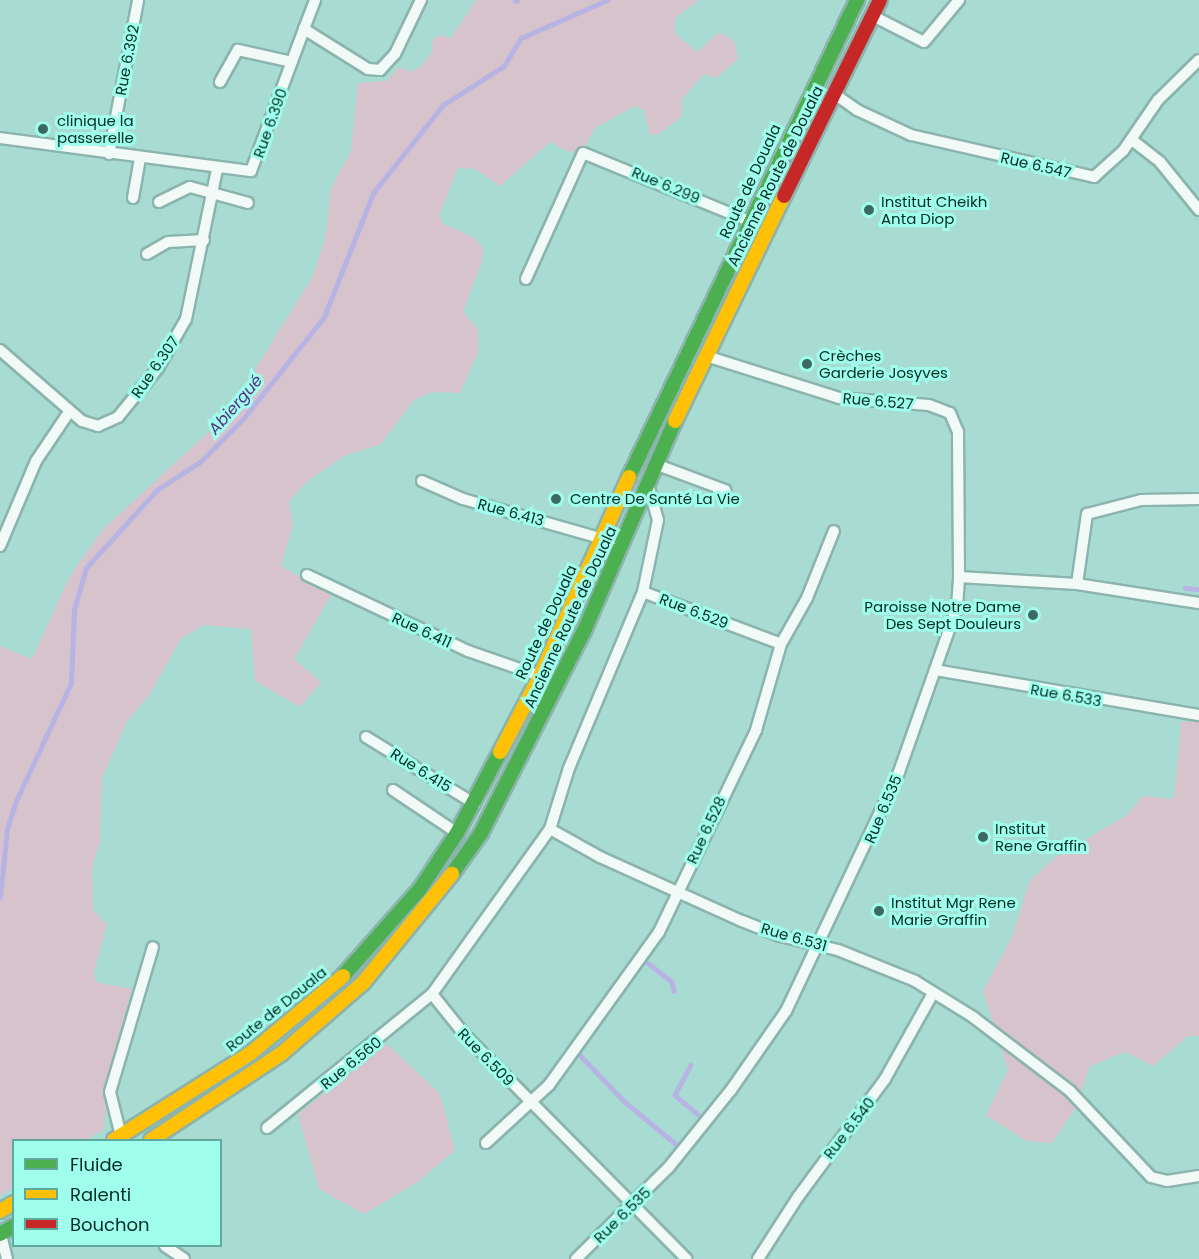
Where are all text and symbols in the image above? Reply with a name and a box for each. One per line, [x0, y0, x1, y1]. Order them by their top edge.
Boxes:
street label: Rue 6.392 [111, 23, 143, 97]
street label: Ancienne Route de Douala [723, 83, 827, 269]
street label: Rue 6.390 [249, 86, 291, 160]
place label: clinique la passerelle [57, 111, 134, 146]
marker: clinique la passerelle [34, 120, 52, 138]
street label: Route de Douala [716, 121, 784, 241]
street label: Rue 6.547 [999, 148, 1073, 182]
street label: Rue 6.299 [629, 163, 703, 207]
place label: Institut Cheikh Anta Diop [881, 192, 987, 227]
marker: Institut Cheikh Anta Diop [862, 203, 876, 217]
street label: Rue 6.307 [127, 333, 183, 401]
place label: Crèches Garderie Josyves [819, 346, 948, 381]
marker: Crèches Garderie Josyves [800, 357, 814, 371]
water label: Abiergué [205, 371, 267, 439]
street label: Rue 6.527 [842, 389, 914, 413]
marker: Centre De Santé La Vie [547, 490, 565, 508]
place label: Centre De Santé La Vie [570, 490, 740, 508]
street label: Rue 6.413 [476, 495, 546, 529]
street label: Ancienne Route de Douala [520, 523, 620, 711]
street label: Route de Douala [512, 562, 580, 682]
street label: Rue 6.529 [657, 590, 731, 632]
place label: Paroisse Notre Dame Des Sept Douleurs [864, 597, 1021, 632]
street label: Rue 6.411 [389, 608, 455, 652]
marker: Paroisse Notre Dame Des Sept Douleurs [1026, 608, 1040, 622]
street label: Rue 6.533 [1029, 680, 1103, 710]
street label: Rue 6.415 [387, 744, 455, 796]
street label: Rue 6.535 [861, 772, 905, 846]
street label: Rue 6.528 [683, 793, 729, 867]
place label: Institut Rene Graffin [995, 819, 1087, 854]
marker: Institut Rene Graffin [976, 830, 990, 844]
place label: Institut Mgr Rene Marie Graffin [891, 893, 1016, 928]
marker: Institut Mgr Rene Marie Graffin [872, 904, 886, 918]
street label: Rue 6.531 [759, 919, 829, 955]
street label: Route de Douala [222, 963, 330, 1055]
street label: Rue 6.509 [454, 1024, 518, 1090]
street label: Rue 6.560 [317, 1033, 385, 1093]
street label: Rue 6.540 [819, 1094, 879, 1162]
legend [12, 1139, 222, 1247]
text: Fluide [70, 1152, 123, 1177]
text: Ralenti [70, 1182, 131, 1207]
street label: Rue 6.535 [590, 1183, 654, 1247]
text: Bouchon [70, 1212, 150, 1237]

